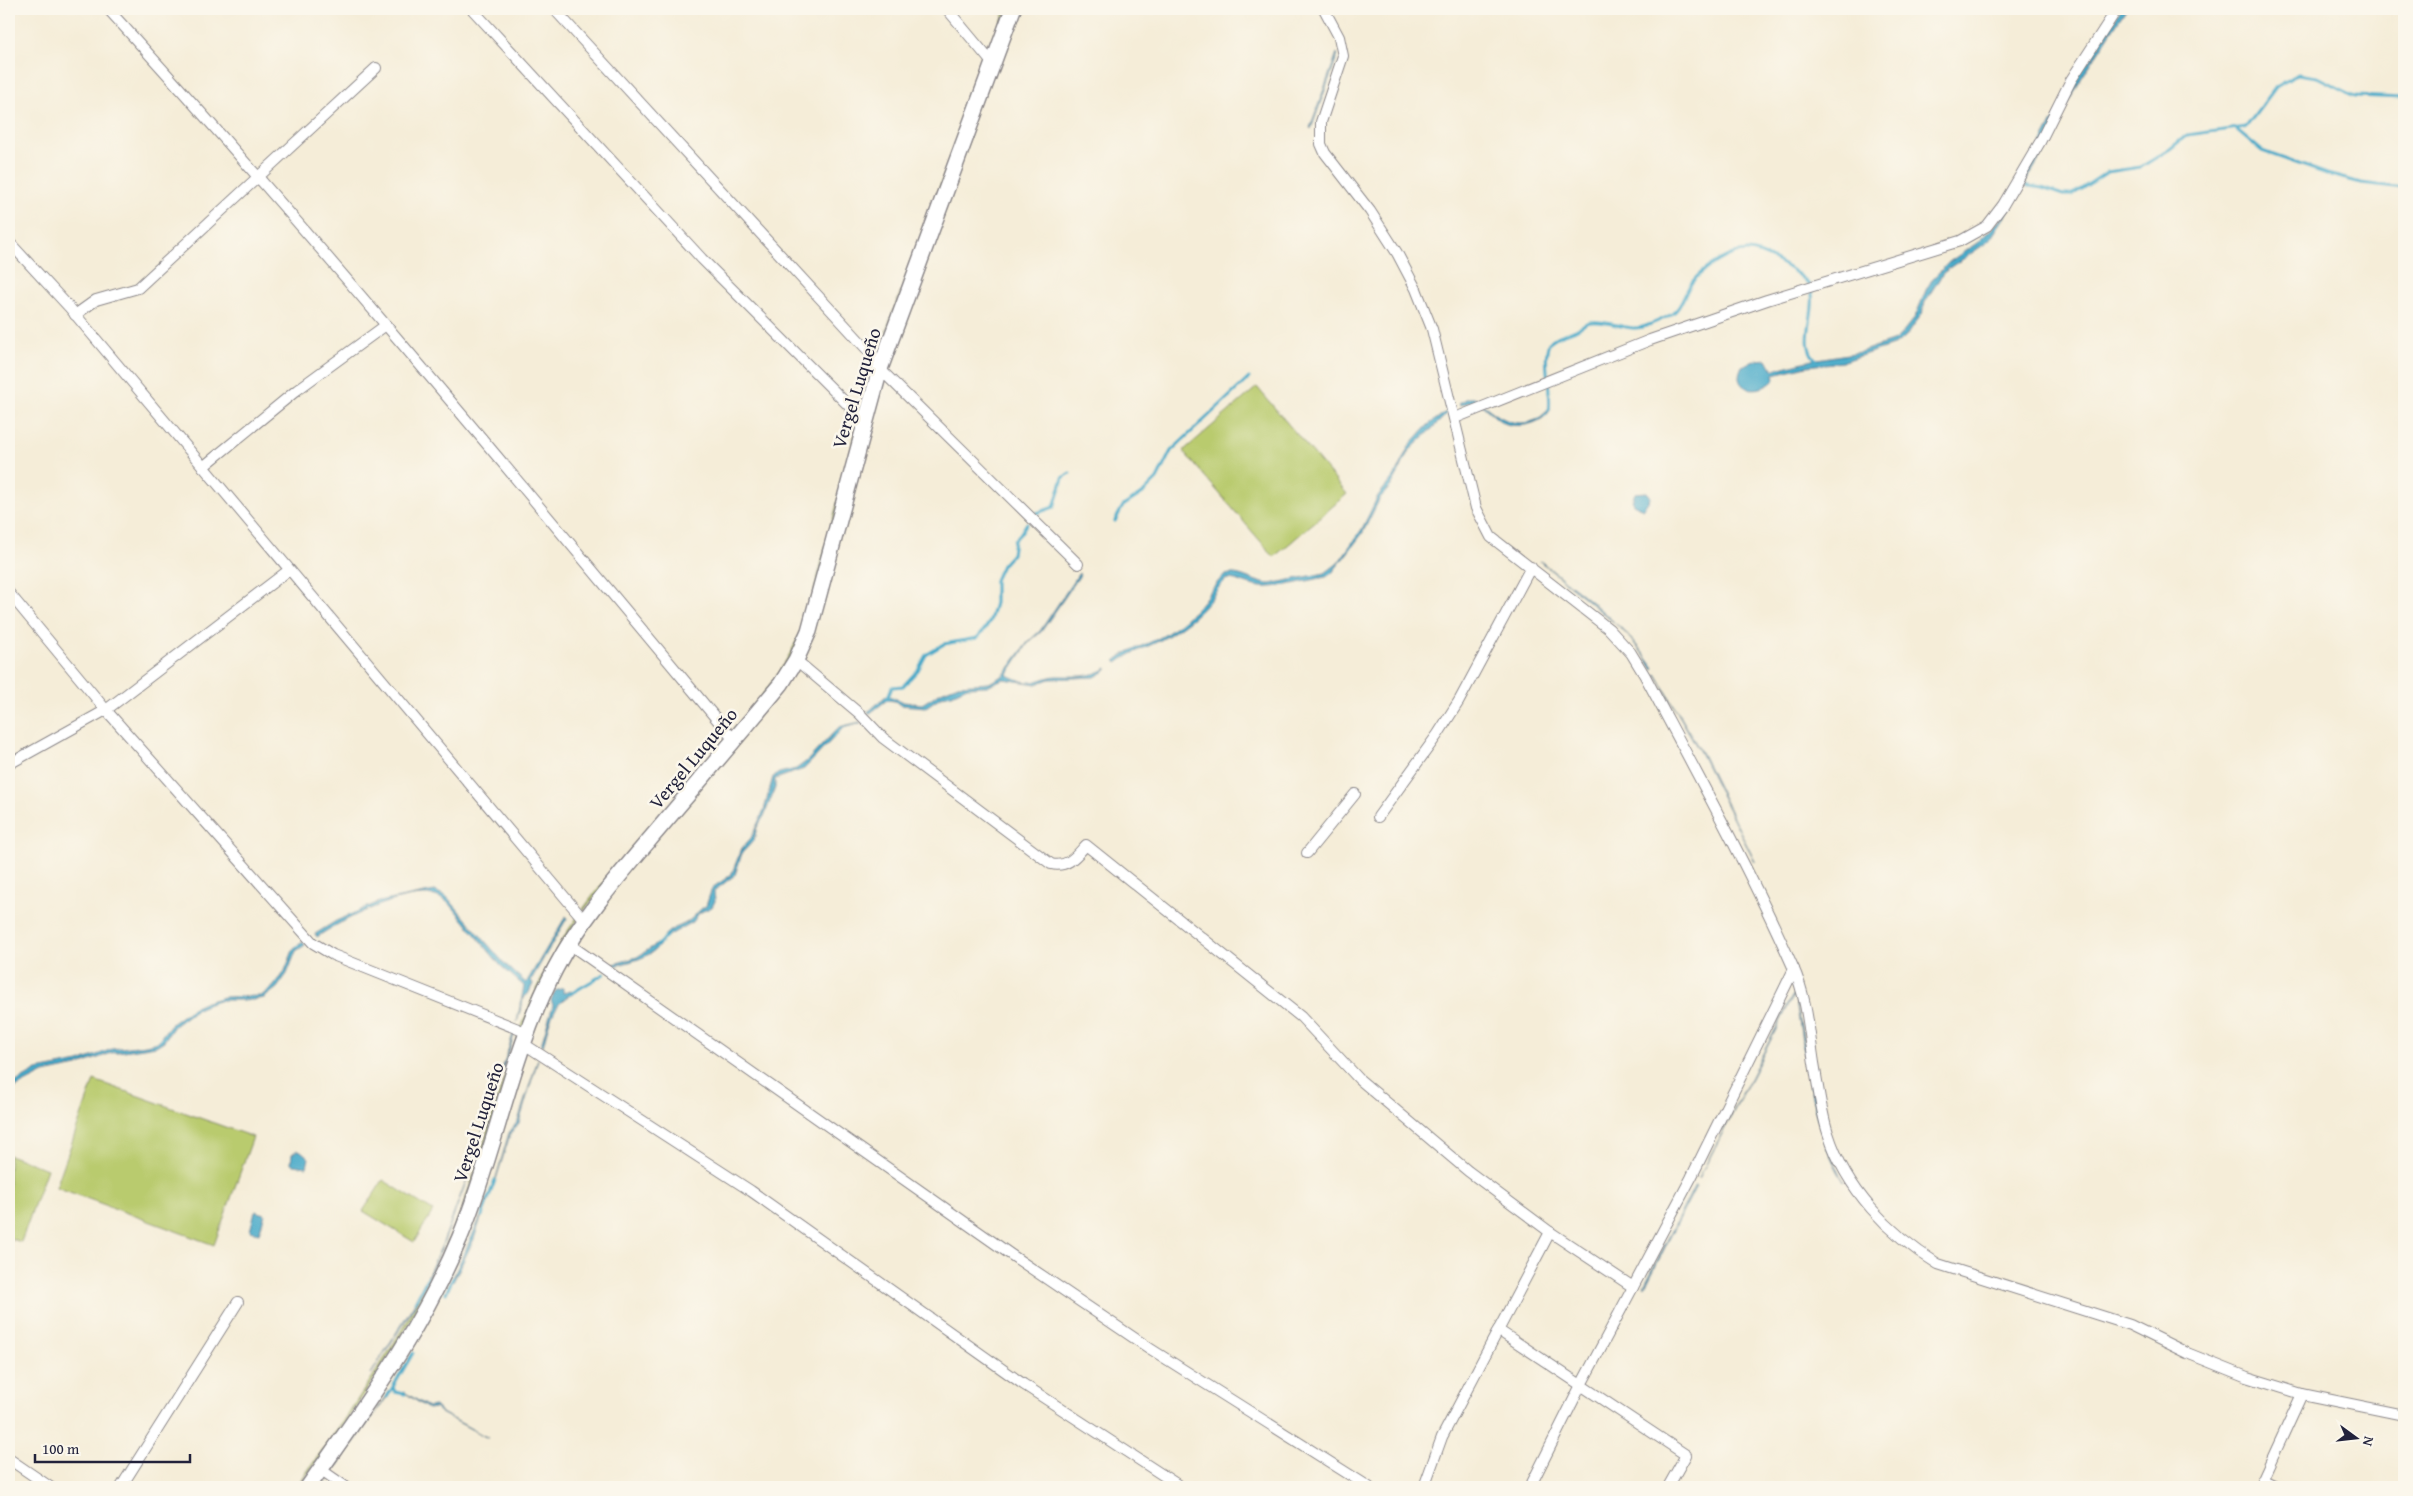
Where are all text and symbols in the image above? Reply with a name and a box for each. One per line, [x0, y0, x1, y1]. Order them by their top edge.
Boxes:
street label: Vergel Luqueño [824, 324, 888, 452]
street label: Vergel Luqueño [642, 701, 744, 815]
street label: Vergel Luqueño [445, 1058, 511, 1186]
north arrow [2330, 1414, 2380, 1464]
scale bar [35, 1431, 190, 1463]
text: N [2358, 1434, 2379, 1449]
text: 100 m [42, 1438, 80, 1459]

